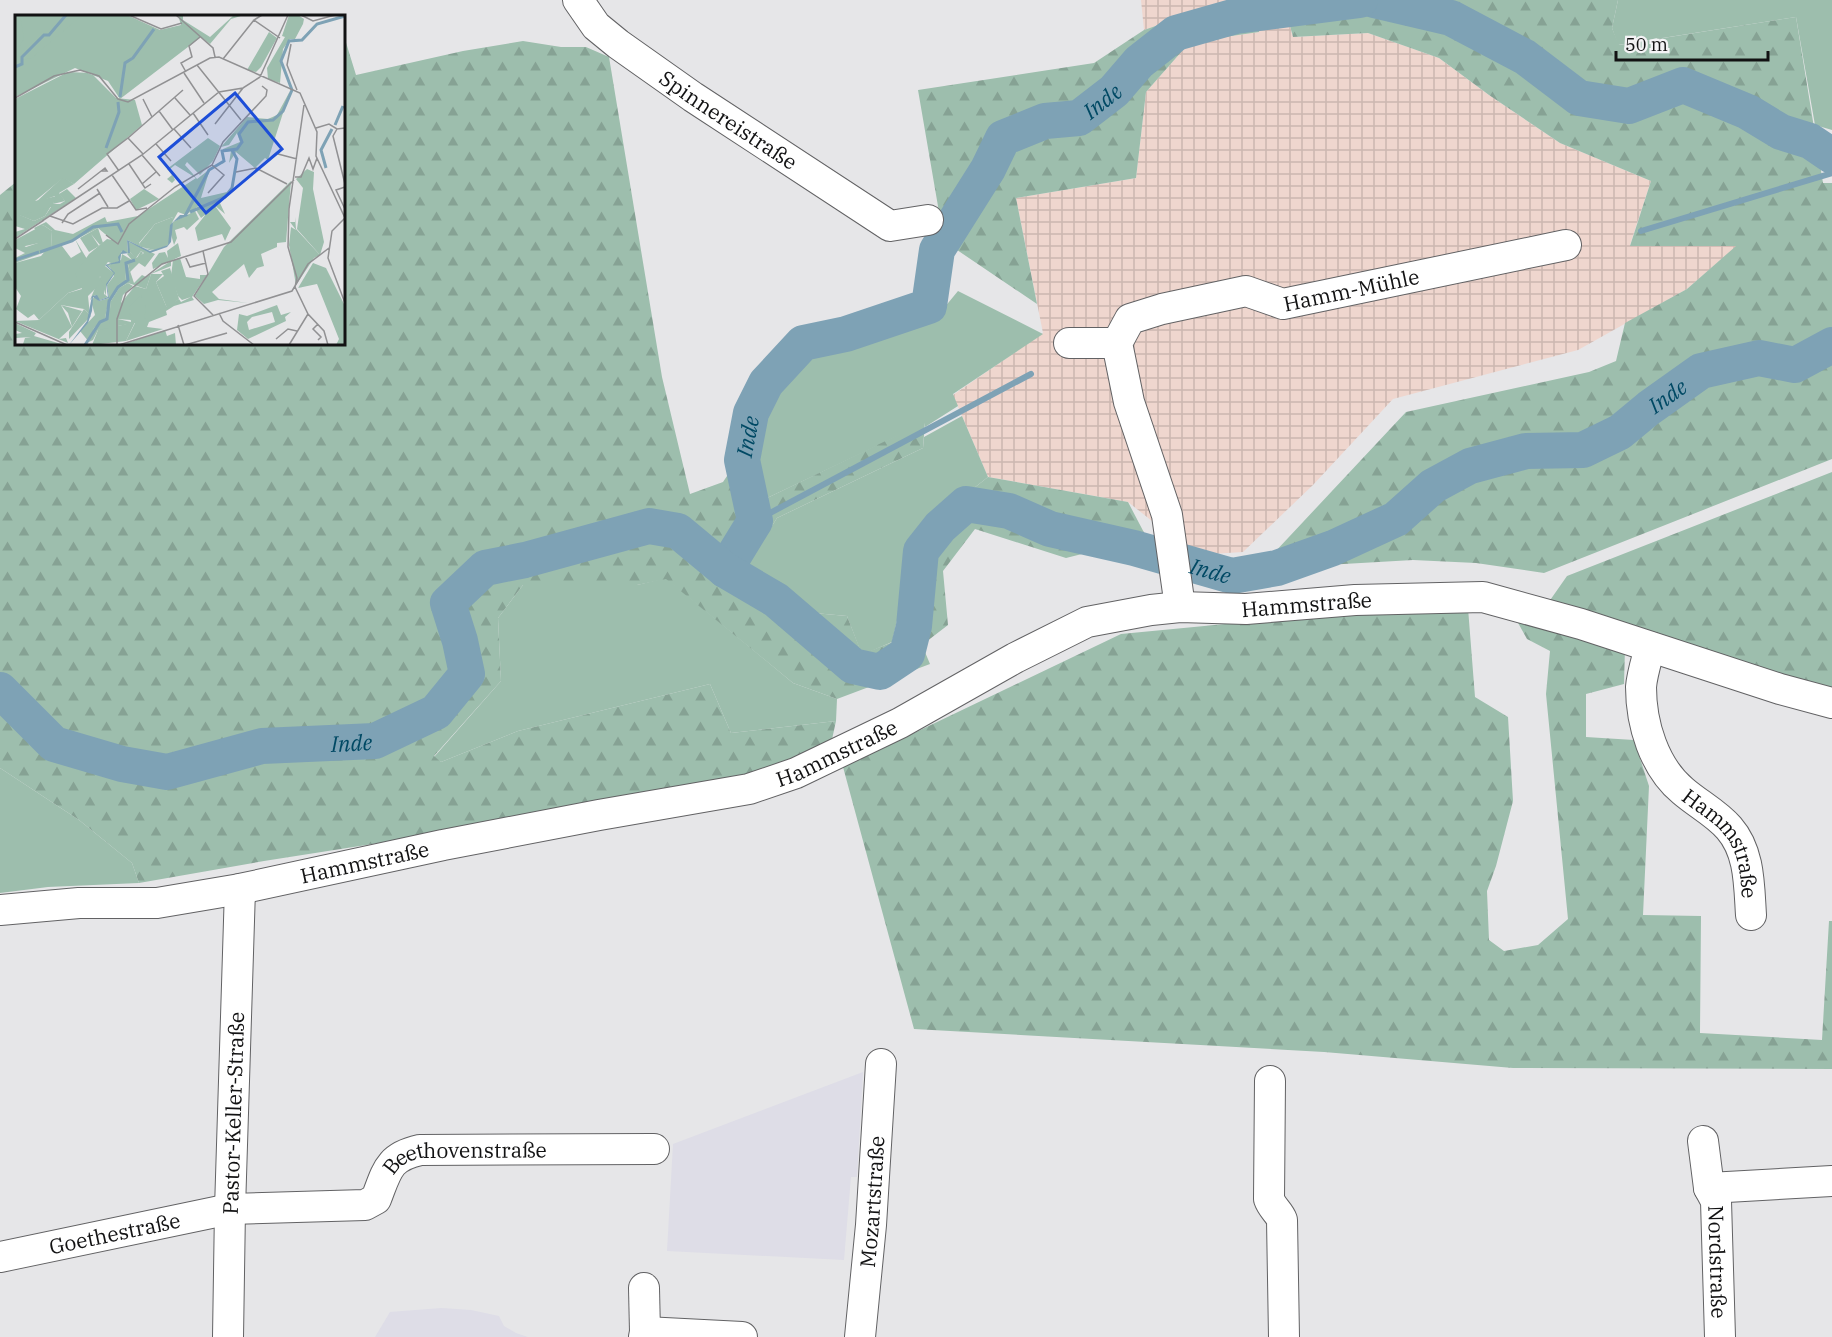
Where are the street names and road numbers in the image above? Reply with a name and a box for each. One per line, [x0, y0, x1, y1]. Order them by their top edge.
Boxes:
street label: Spinnereistraße [654, 64, 803, 176]
street label: Hamm-Mühle [1281, 262, 1422, 318]
street label: Hammstraße [1240, 586, 1372, 623]
street label: Hammstraße [772, 712, 902, 793]
street label: Hammstraße [1677, 782, 1764, 899]
street label: Hammstraße [298, 834, 432, 890]
street label: Pastor-Keller-Straße [216, 1011, 250, 1215]
street label: Beethovenstraße [376, 1135, 547, 1180]
street label: Mozartstraße [853, 1135, 891, 1269]
street label: Nordstraße [1702, 1205, 1733, 1319]
street label: Goethestraße [46, 1206, 183, 1260]

